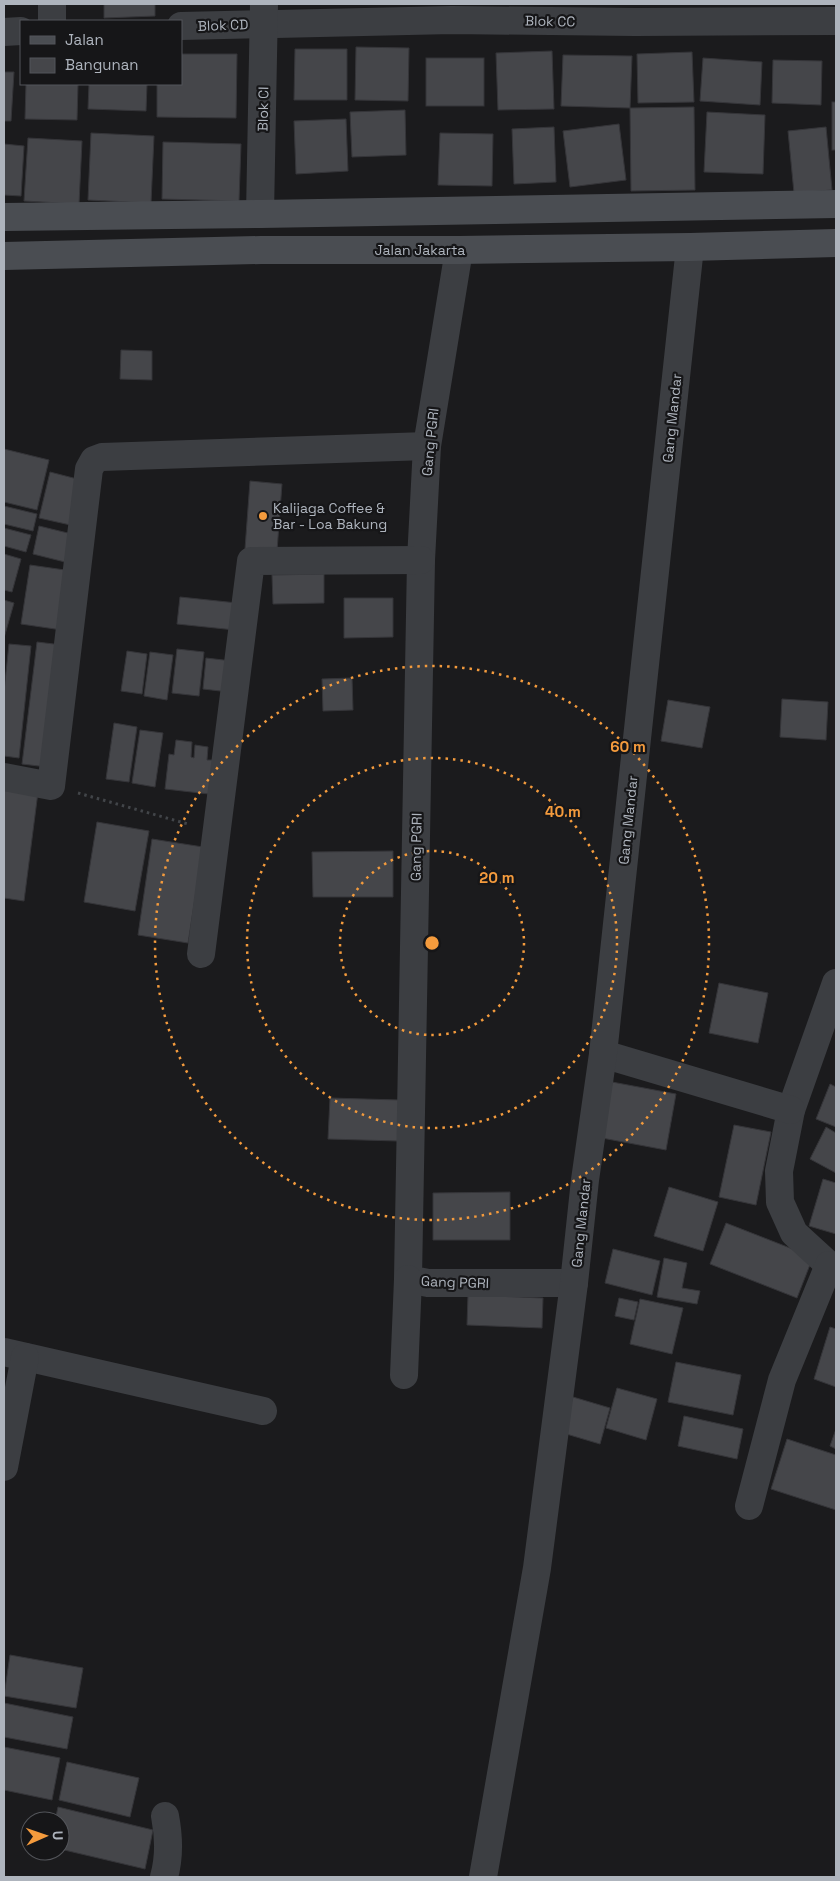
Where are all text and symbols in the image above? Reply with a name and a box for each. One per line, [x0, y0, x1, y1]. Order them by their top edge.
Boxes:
street label: Blok CC [525, 12, 575, 30]
street label: Blok CD [197, 15, 249, 35]
legend [20, 20, 182, 85]
text: Jalan [65, 30, 104, 49]
text: Bangunan [65, 55, 139, 74]
street label: Blok CI [254, 86, 272, 132]
street label: Jalan Jakarta [375, 241, 465, 259]
street label: Gang Mandar [658, 373, 686, 463]
street label: Gang PGRI [417, 407, 443, 477]
place label: Kalijaga Coffee & Bar - Loa Bakung [273, 499, 387, 533]
marker: Kalijaga Coffee & Bar - Loa Bakung [257, 510, 269, 522]
text: 60 m [610, 737, 646, 756]
street label: Gang Mandar [614, 775, 642, 865]
text: 40 m [545, 802, 581, 821]
street label: Gang PGRI [406, 813, 426, 881]
text: 20 m [479, 868, 515, 887]
centre of rings [423, 934, 441, 952]
street label: Gang Mandar [567, 1178, 595, 1268]
street label: Gang PGRI [421, 1272, 489, 1292]
north arrow [20, 1811, 70, 1861]
text: U [49, 1831, 67, 1841]

